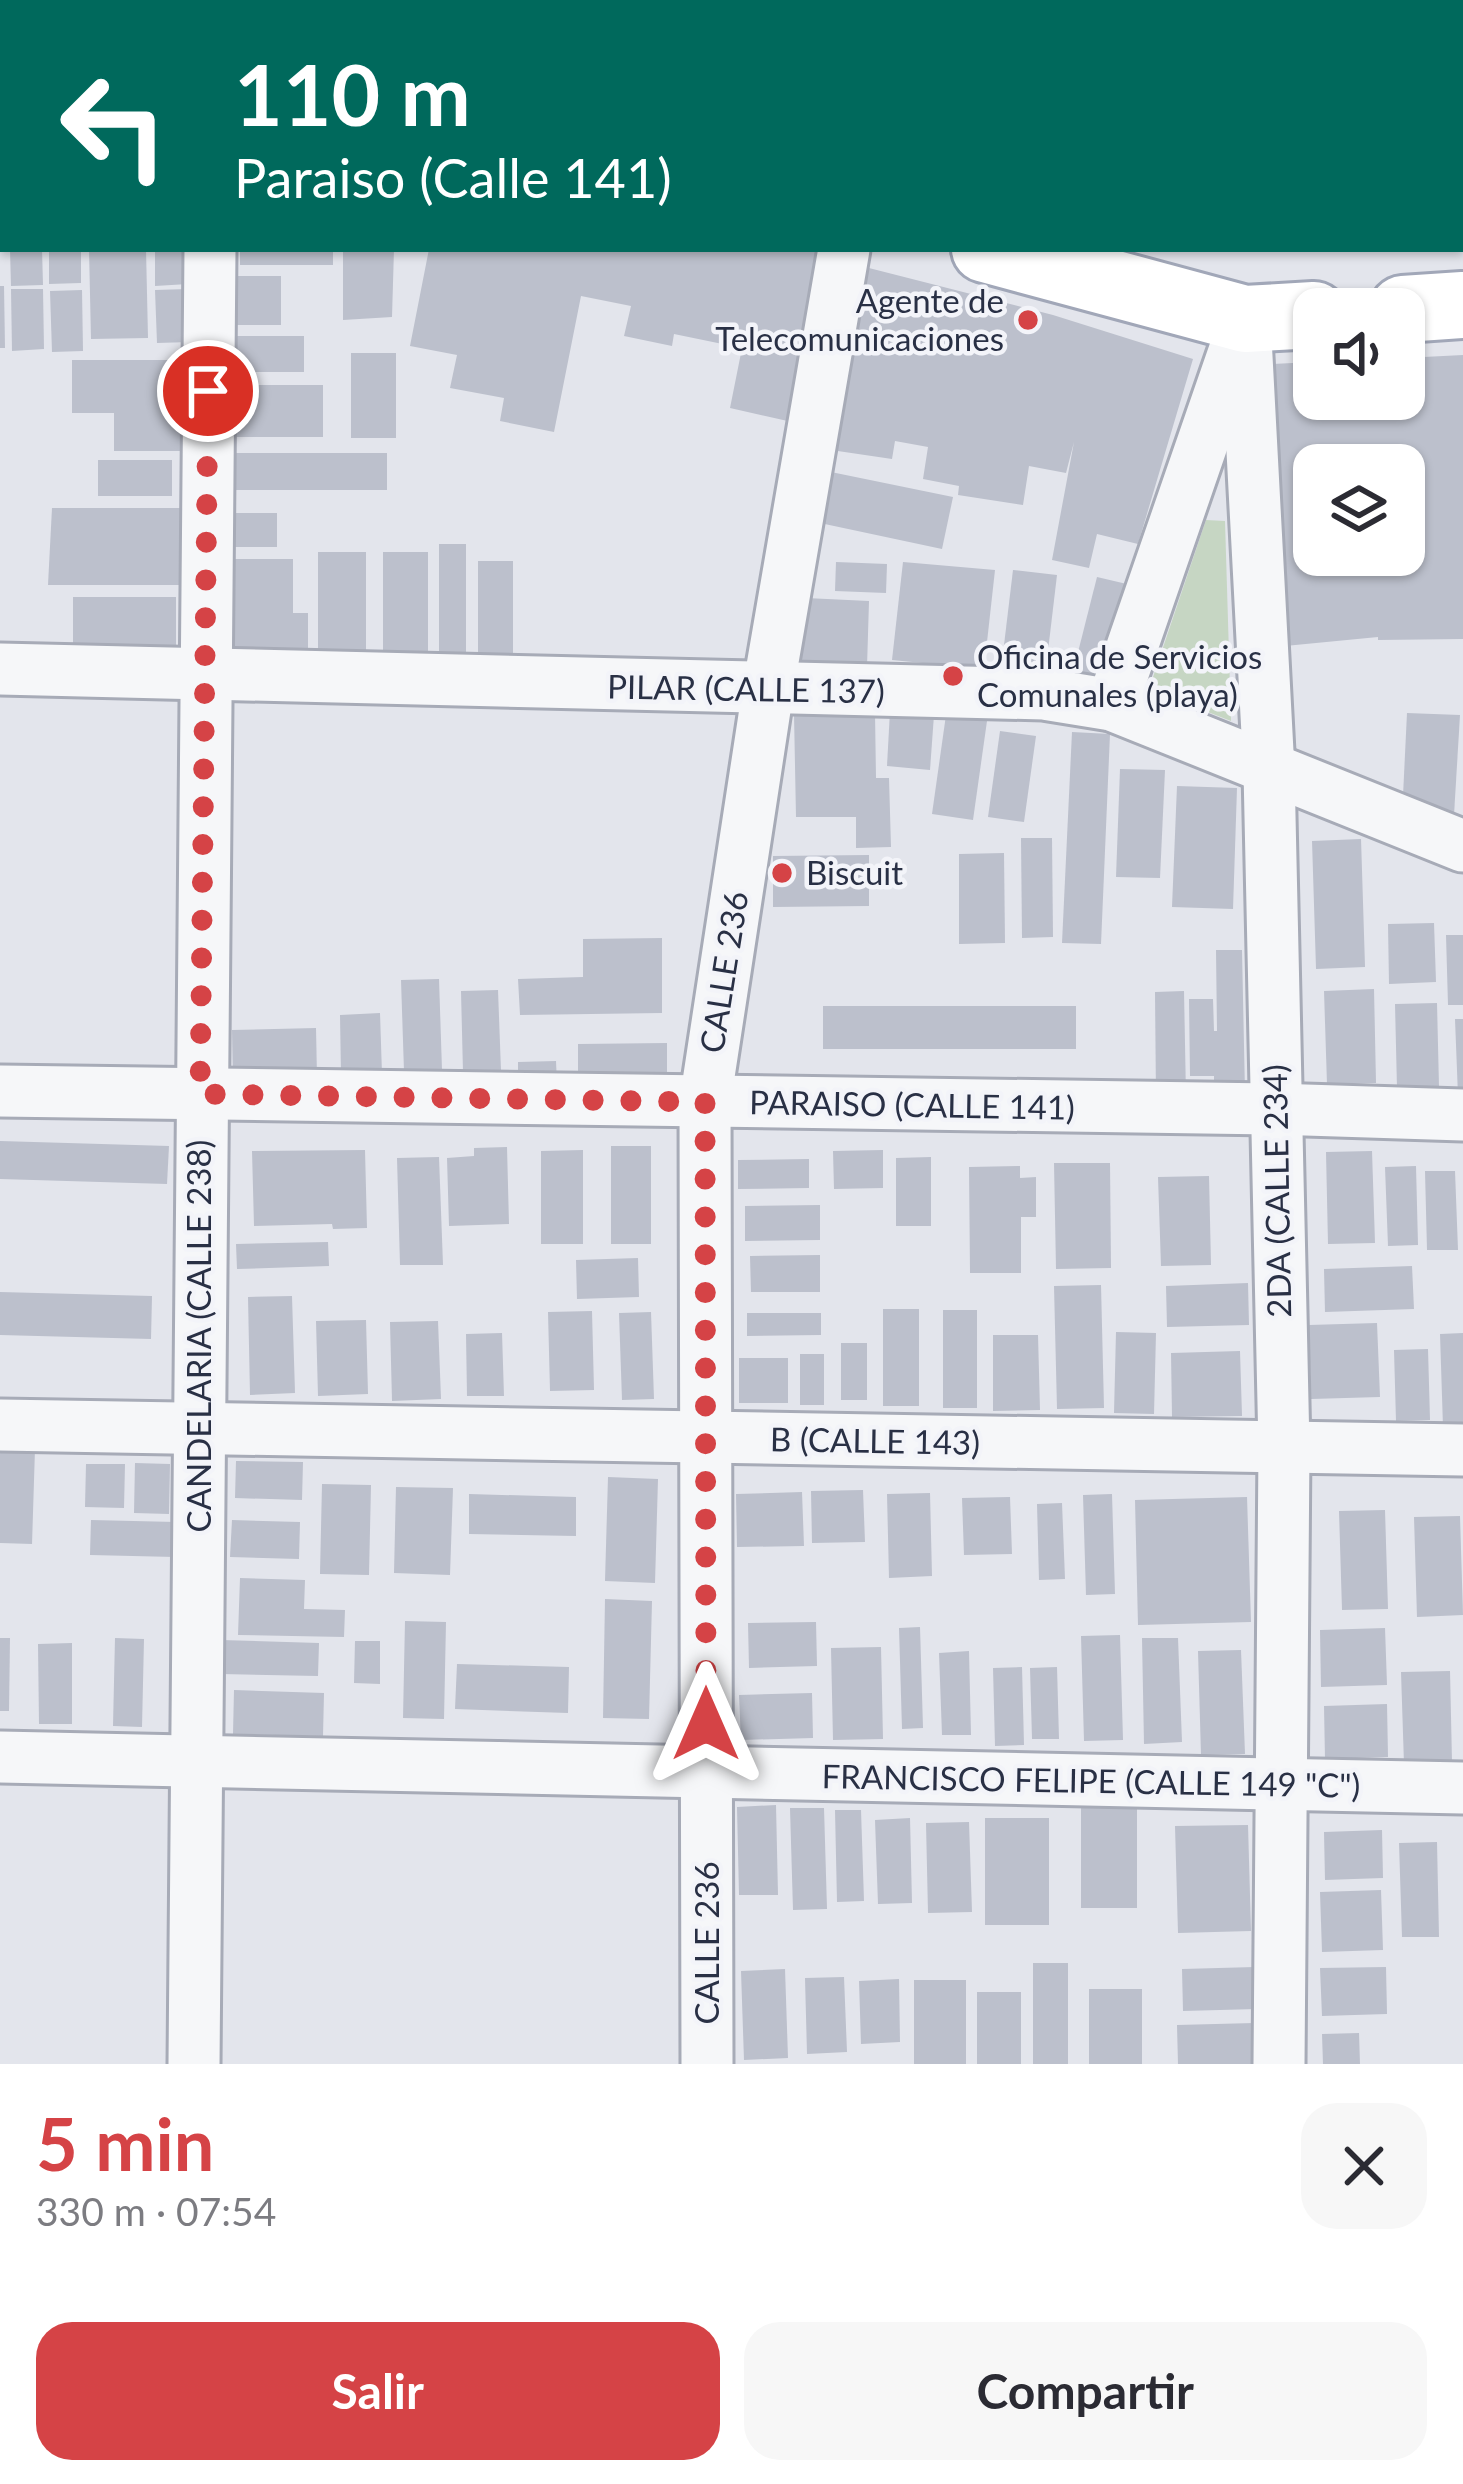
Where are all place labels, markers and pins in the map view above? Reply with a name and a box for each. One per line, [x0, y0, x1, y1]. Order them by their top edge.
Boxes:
place label: Agente de Telecomunicaciones [715, 280, 1004, 358]
marker: Agente de Telecomunicaciones [1015, 307, 1041, 333]
pin [157, 340, 259, 442]
place label: Oficina de Servicios Comunales (playa) [977, 636, 1262, 714]
marker: Oficina de Servicios Comunales (playa) [940, 663, 966, 689]
place label: Biscuit [806, 852, 903, 892]
marker: Biscuit [769, 860, 795, 886]

